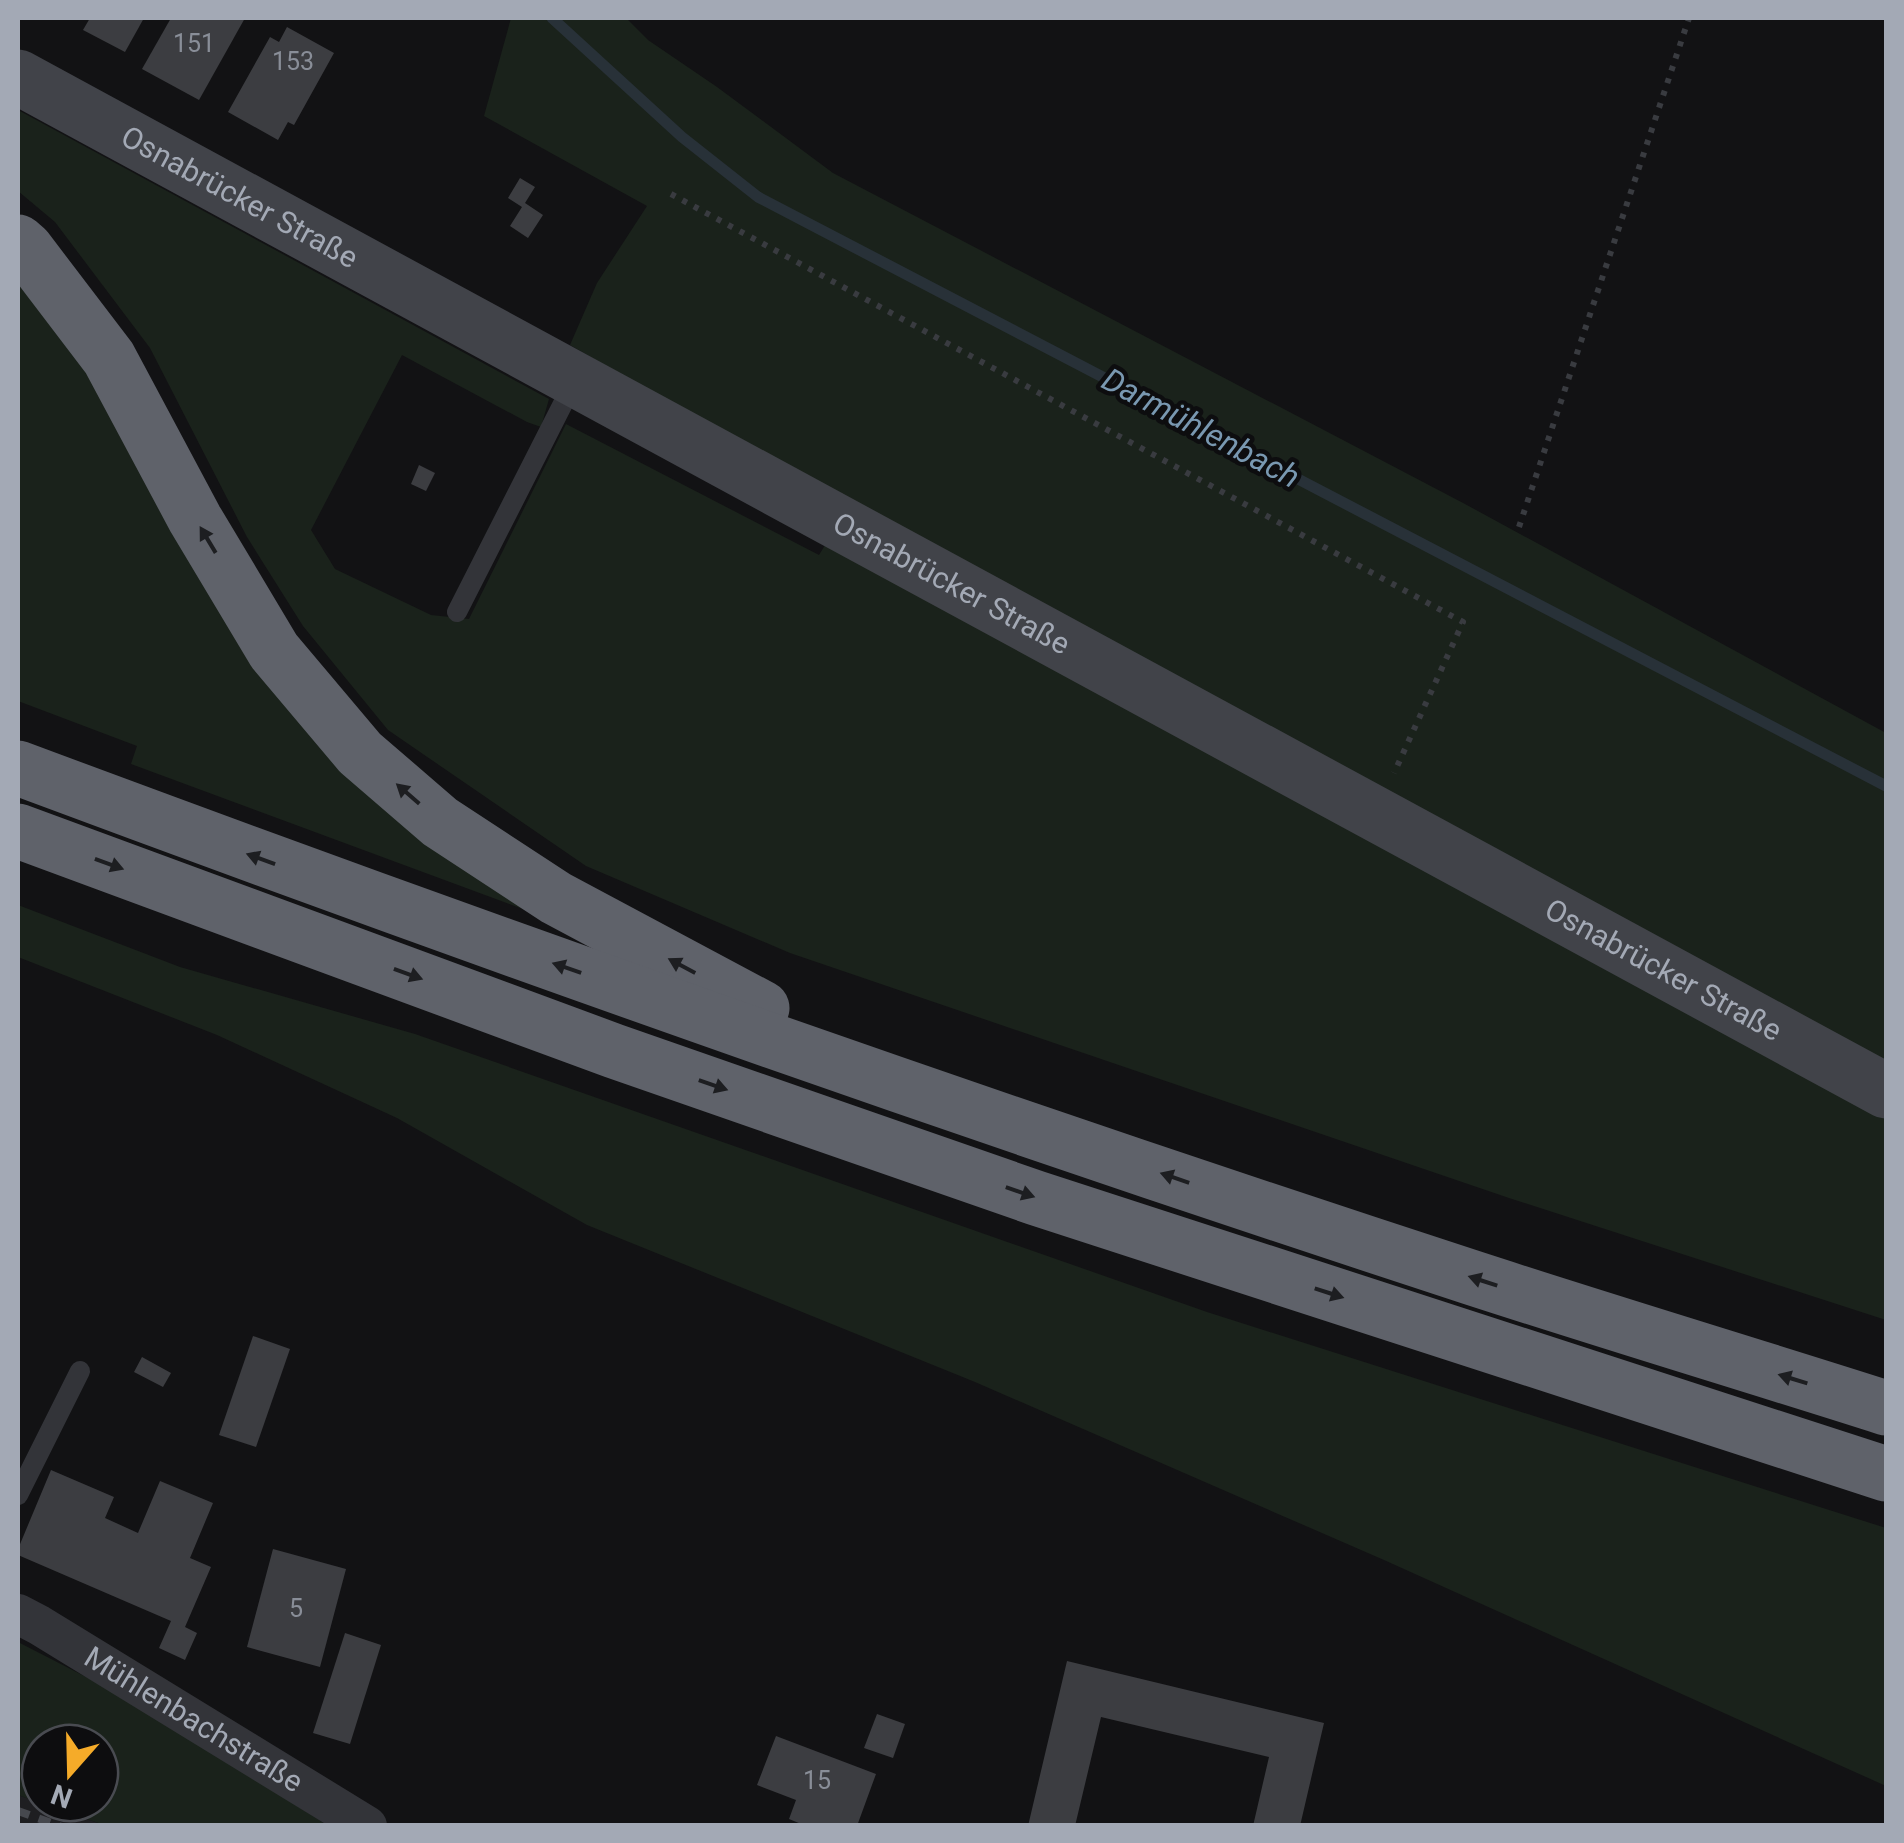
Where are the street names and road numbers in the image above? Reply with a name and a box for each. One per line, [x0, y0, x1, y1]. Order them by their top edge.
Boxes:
street label: Osnabrücker Straße [115, 118, 364, 275]
street label: Osnabrücker Straße [827, 505, 1076, 662]
street label: Osnabrücker Straße [1539, 891, 1788, 1048]
street label: Mühlenbachstraße [78, 1639, 309, 1799]

